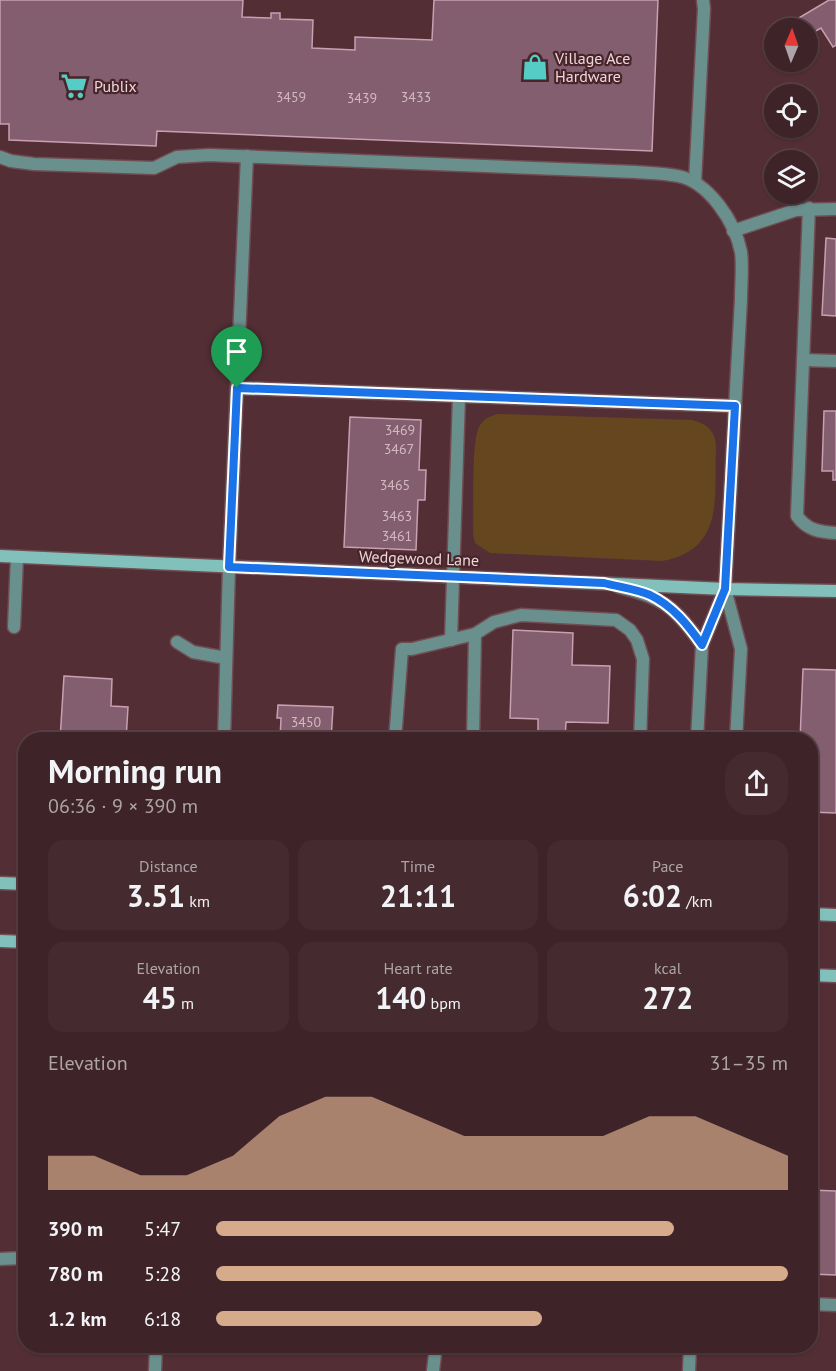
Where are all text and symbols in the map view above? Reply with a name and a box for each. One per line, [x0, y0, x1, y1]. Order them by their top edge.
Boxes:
north arrow [764, 18, 818, 72]
map controls [764, 18, 818, 204]
place label: Village Ace Hardware [554, 48, 630, 86]
shop icon: Village Ace Hardware [520, 52, 550, 82]
supermarket icon: Publix [59, 71, 89, 101]
place label: Publix [94, 76, 137, 96]
button: locate [764, 84, 818, 138]
house number: 3459 [276, 88, 306, 106]
house number: 3433 [401, 88, 431, 106]
house number: 3439 [347, 89, 377, 107]
button: layers [764, 150, 818, 204]
pin [211, 326, 262, 388]
icon: arrive [220, 335, 253, 368]
house number: 3469 [385, 421, 415, 439]
house number: 3467 [384, 440, 414, 458]
house number: 3465 [380, 476, 410, 494]
house number: 3463 [382, 507, 412, 525]
house number: 3461 [382, 527, 412, 545]
street label: Wedgewood Lane [359, 546, 479, 570]
house number: 3450 [291, 713, 322, 731]
text: Morning run [48, 749, 222, 792]
button: share [725, 752, 788, 815]
text: 06:36 · 9 × 390 m [48, 793, 198, 819]
text: Distance [139, 856, 198, 876]
text: Time [401, 856, 435, 876]
text: Pace [652, 856, 683, 876]
text: 3.51 [127, 876, 185, 915]
text: 21:11 [380, 876, 456, 915]
text: 6:02 [623, 876, 682, 915]
text: km [185, 891, 210, 911]
text: /km [682, 891, 713, 911]
text: Elevation [136, 958, 200, 978]
text: Heart rate [383, 958, 453, 978]
text: kcal [654, 958, 681, 978]
text: 45 [143, 978, 177, 1017]
text: 140 [375, 978, 426, 1017]
text: 272 [642, 978, 693, 1017]
text: m [177, 993, 194, 1013]
text: bpm [426, 993, 461, 1013]
text: Elevation [48, 1050, 128, 1076]
text: 31–35 m [710, 1050, 788, 1076]
text: 390 m [48, 1216, 103, 1242]
text: 5:47 [144, 1216, 181, 1242]
text: 780 m [48, 1261, 103, 1287]
text: 5:28 [144, 1261, 181, 1287]
text: 1.2 km [48, 1306, 107, 1332]
text: 6:18 [144, 1306, 181, 1332]

